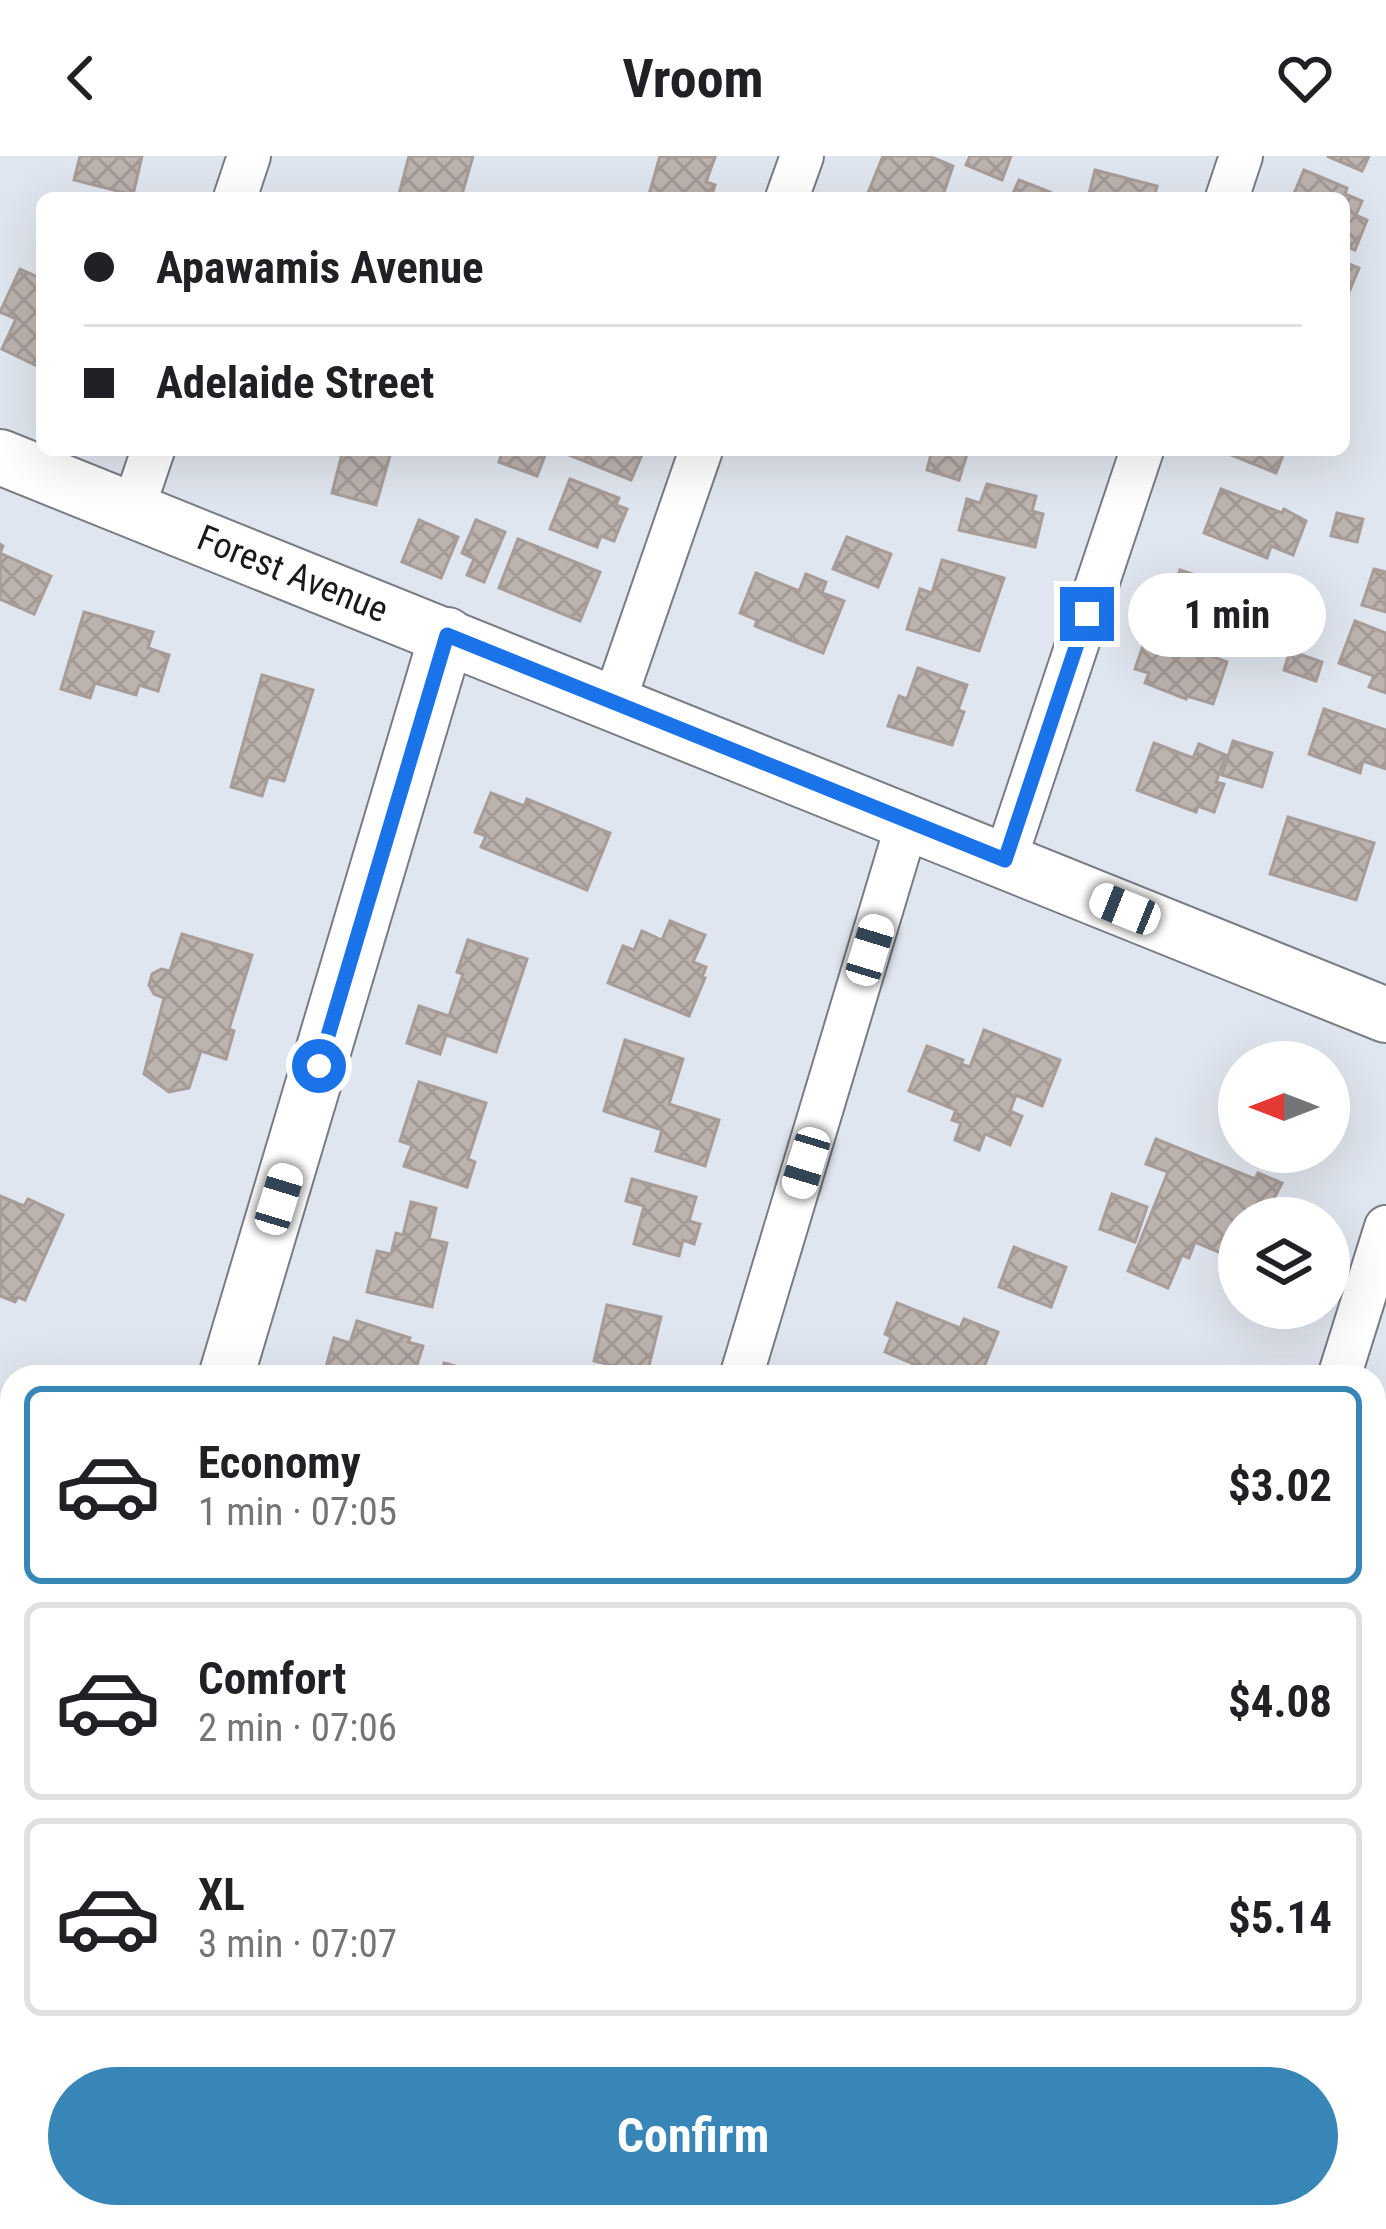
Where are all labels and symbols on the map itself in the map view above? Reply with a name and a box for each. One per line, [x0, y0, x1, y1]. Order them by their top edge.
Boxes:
street label: Forest Avenue [191, 517, 394, 631]
callout: 1 min [1129, 572, 1327, 656]
route end [1060, 587, 1114, 641]
car [1085, 879, 1165, 939]
car [842, 910, 898, 990]
route start [292, 1039, 346, 1093]
north arrow [1218, 1041, 1350, 1173]
car [778, 1123, 834, 1203]
car [251, 1159, 307, 1239]

